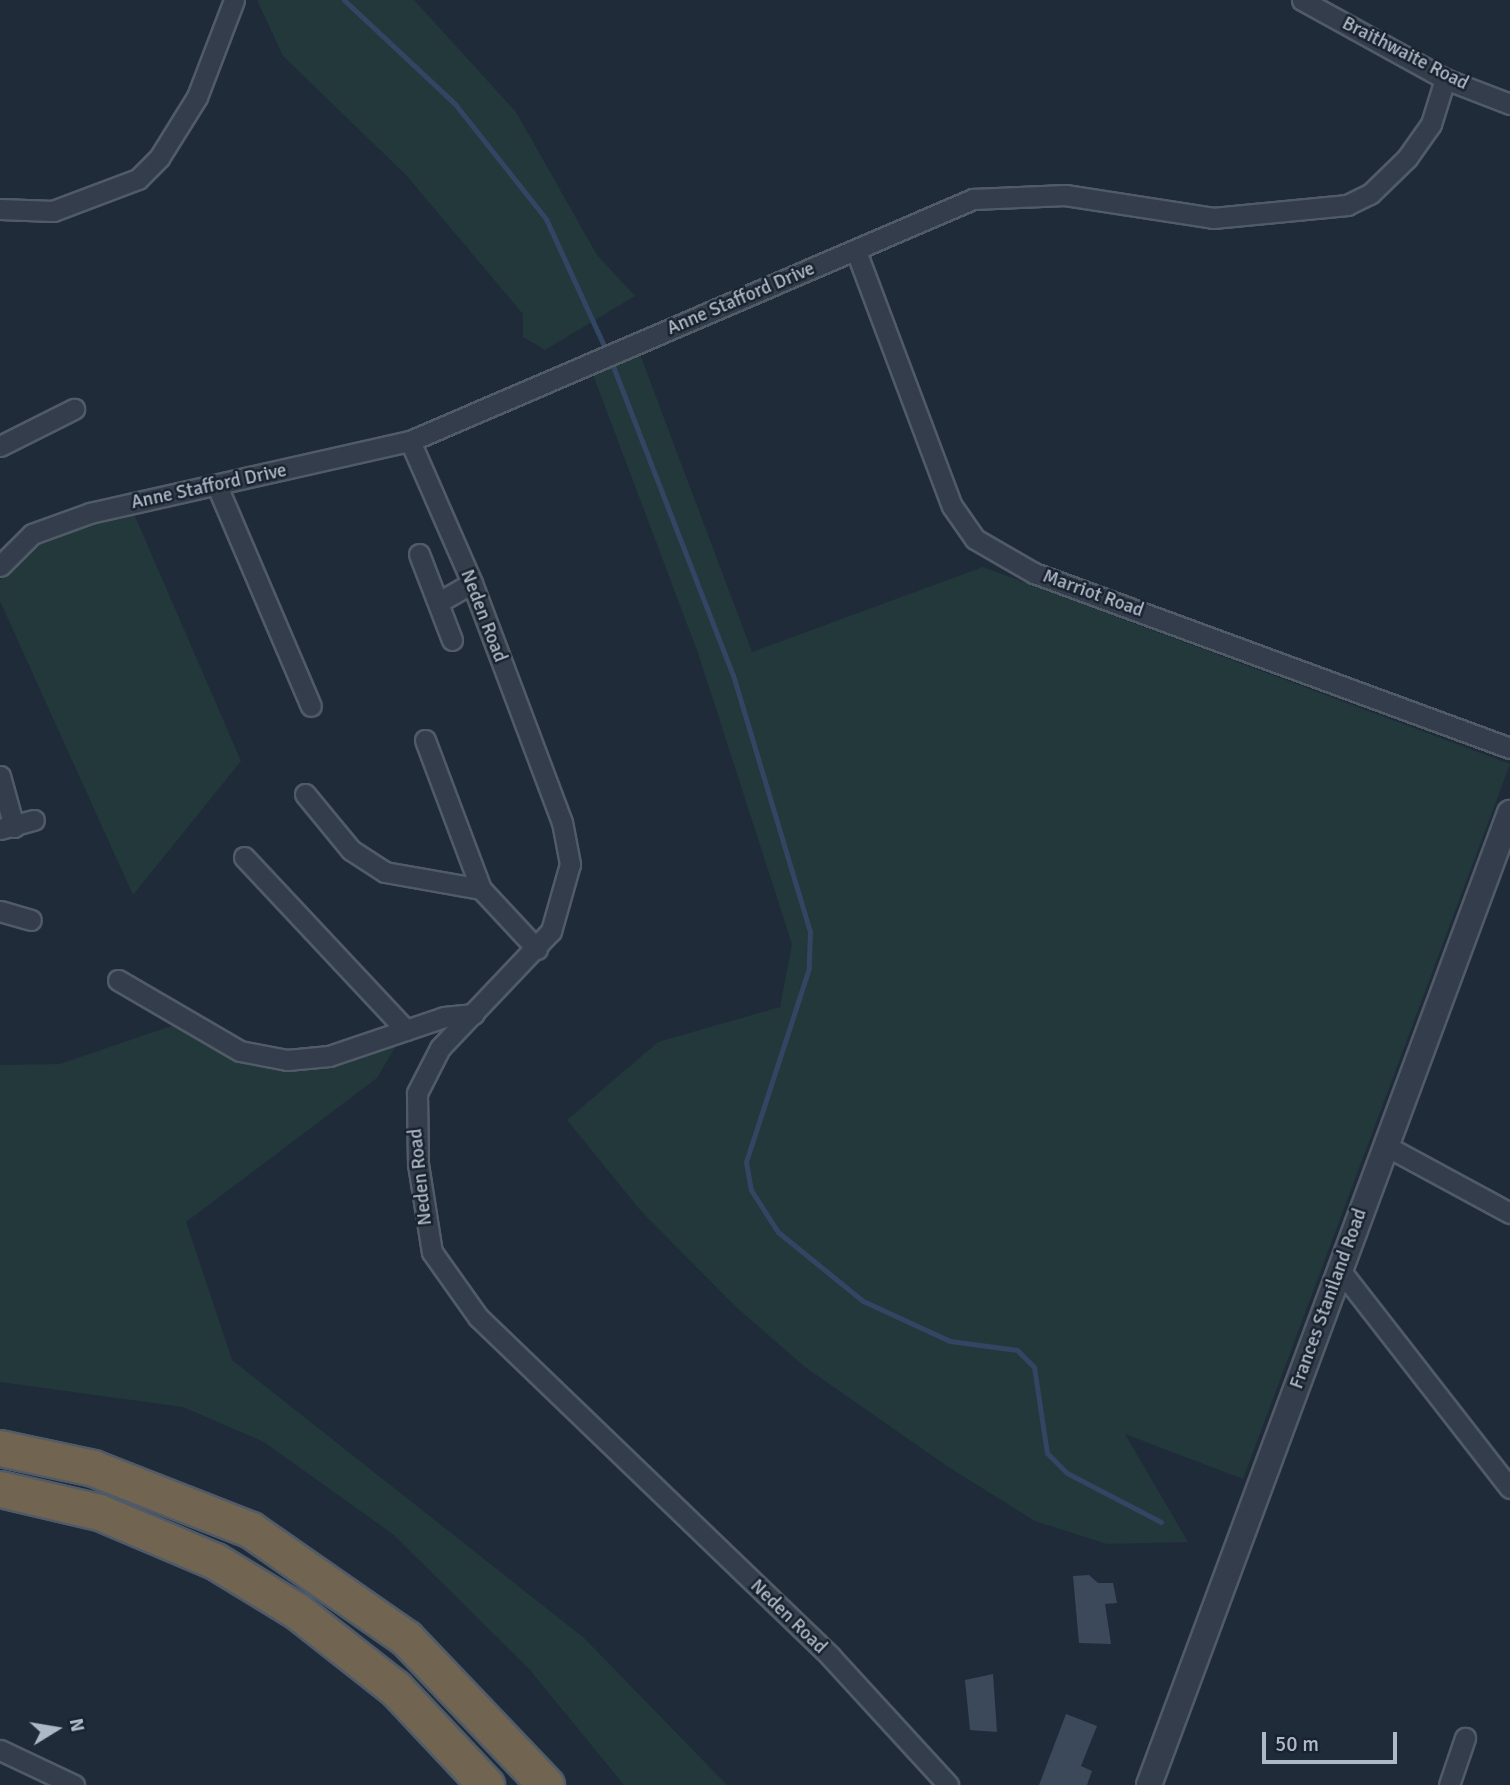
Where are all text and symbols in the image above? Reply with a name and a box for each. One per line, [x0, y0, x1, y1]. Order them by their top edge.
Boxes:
street label: Braithwaite Road [1338, 12, 1472, 96]
street label: Anne Stafford Drive [664, 258, 818, 340]
street label: Anne Stafford Drive [129, 459, 289, 515]
street label: Marriot Road [1039, 565, 1147, 623]
street label: Neden Road [455, 567, 511, 665]
street label: Neden Road [405, 1127, 437, 1227]
street label: Frances Staniland Road [1286, 1206, 1372, 1392]
street label: Neden Road [745, 1575, 831, 1659]
north arrow [21, 1694, 91, 1764]
text: N [64, 1716, 90, 1734]
scale bar [1265, 1718, 1400, 1762]
text: 50 m [1275, 1731, 1319, 1757]

